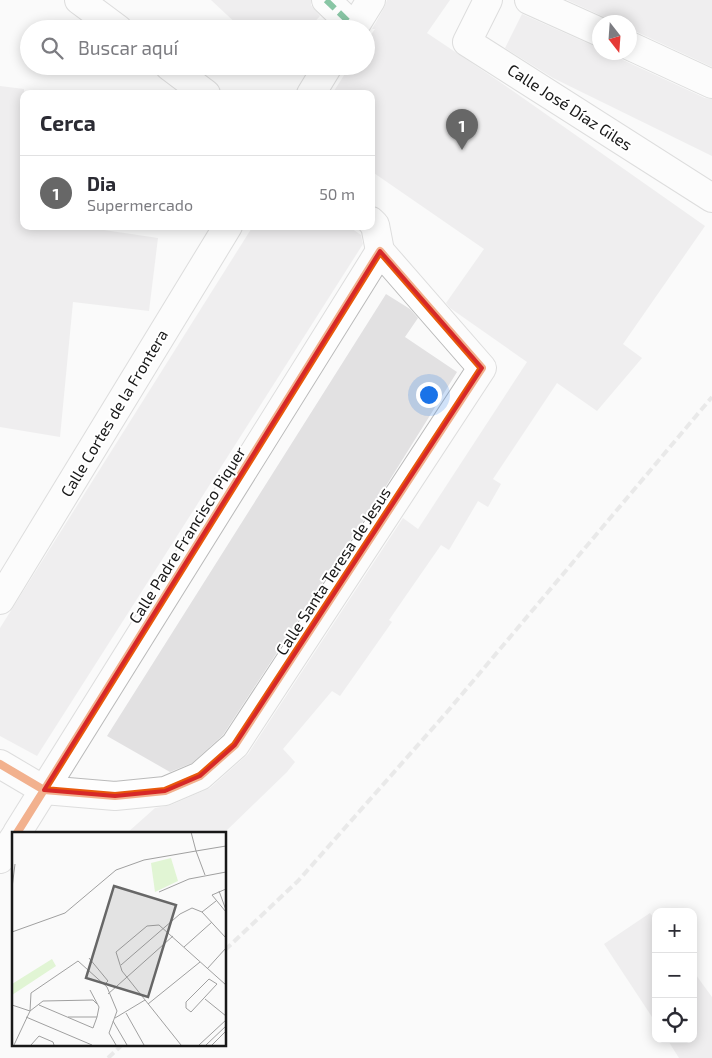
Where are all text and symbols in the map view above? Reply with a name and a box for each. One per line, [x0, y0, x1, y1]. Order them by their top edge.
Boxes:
north arrow [592, 15, 637, 60]
search box [20, 20, 375, 75]
icon: search [38, 34, 66, 62]
text: Buscar aquí [78, 36, 178, 59]
street label: Calle José Díaz Giles [504, 59, 636, 154]
pin: 1 [446, 109, 478, 150]
text: Cerca [40, 110, 96, 135]
text: Dia [87, 172, 116, 195]
text: 1 [53, 184, 59, 203]
text: 50 m [319, 184, 355, 203]
text: Supermercado [87, 195, 193, 214]
street label: Calle Cortes de la Frontera [56, 326, 171, 500]
your location [416, 382, 442, 408]
street label: Calle Padre Francisco Piquer [124, 442, 249, 627]
street label: Calle Santa Teresa de Jesus [271, 483, 394, 658]
inset map [12, 832, 226, 1046]
map controls [652, 908, 697, 1043]
button: + [652, 908, 697, 953]
button: − [652, 953, 697, 998]
button: locate [652, 998, 697, 1043]

